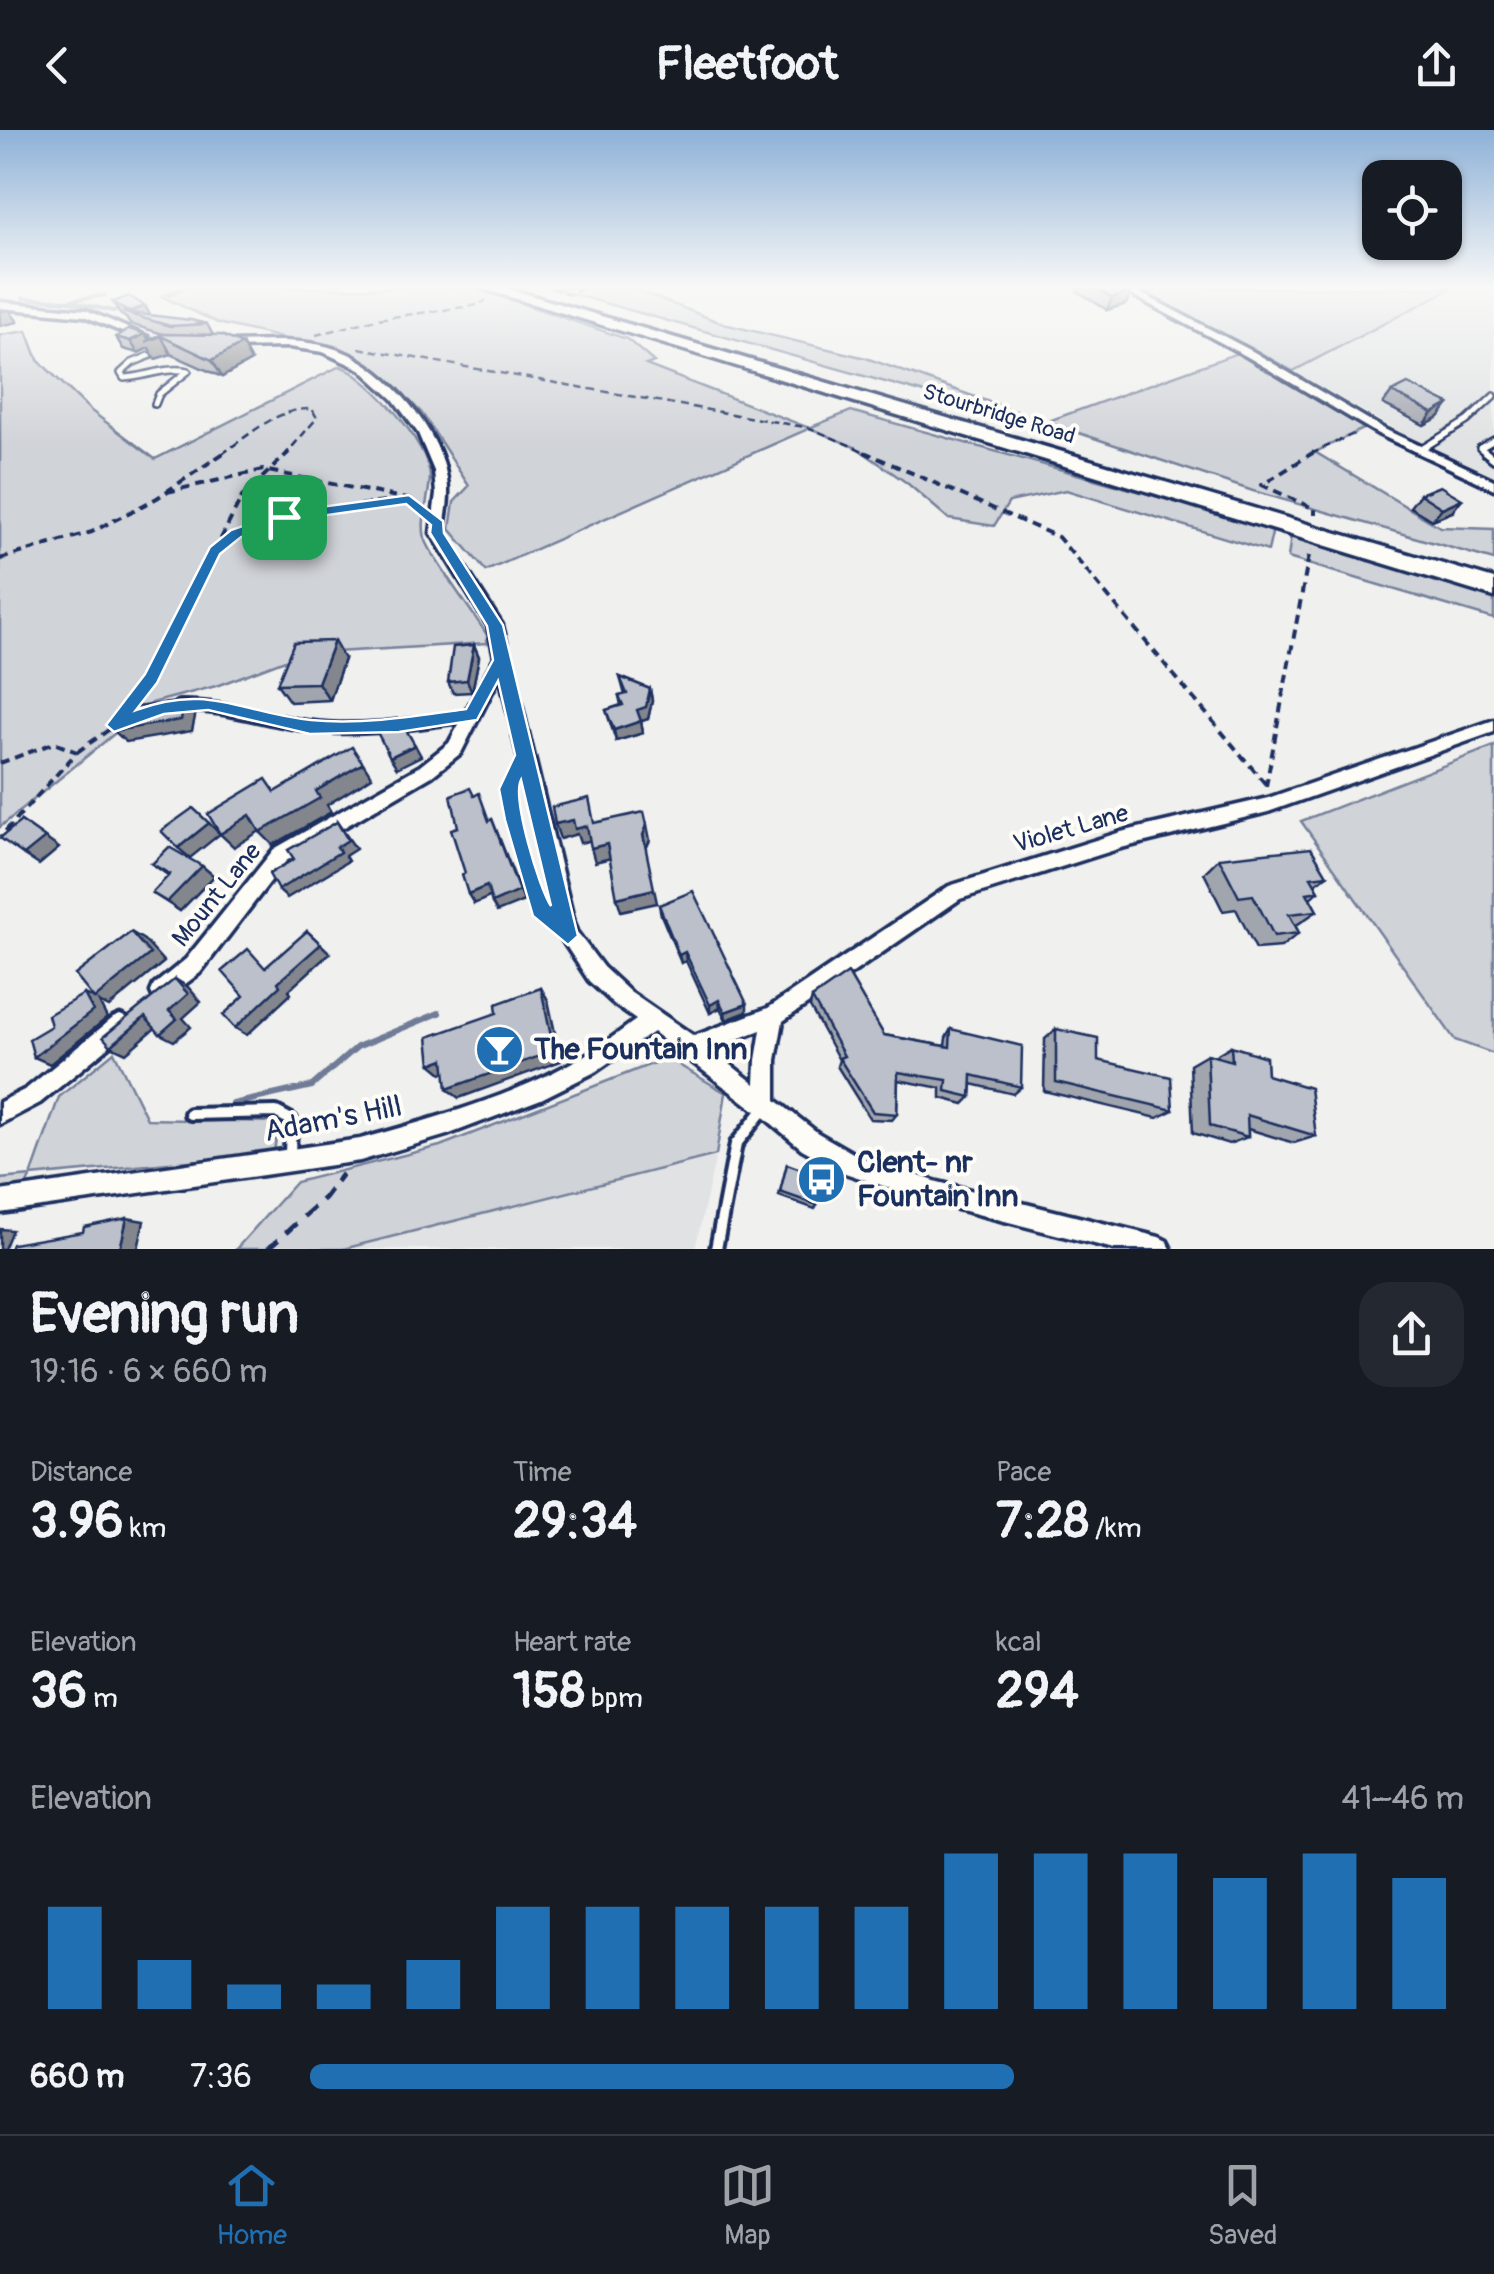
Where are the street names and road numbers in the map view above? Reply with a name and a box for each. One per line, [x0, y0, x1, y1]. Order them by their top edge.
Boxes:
street label: Stourbridge Road [919, 378, 1079, 450]
street label: Violet Lane [1010, 798, 1133, 860]
street label: Mount Lane [166, 836, 269, 953]
street label: Adam's Hill [261, 1088, 405, 1150]

